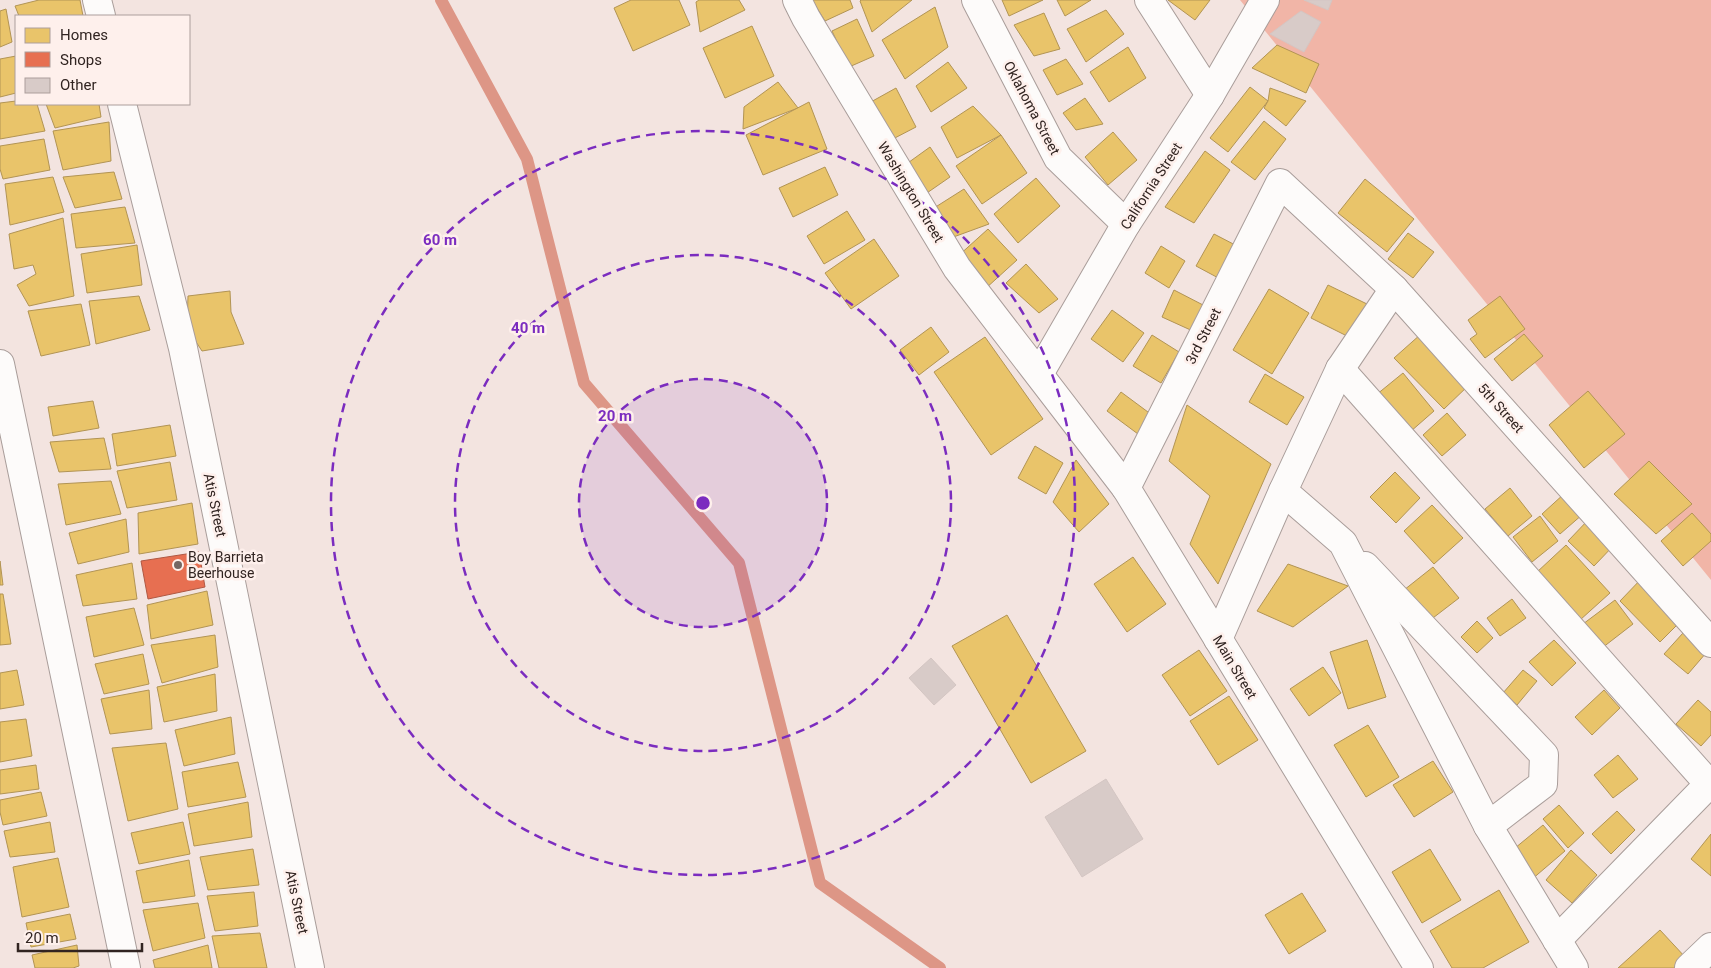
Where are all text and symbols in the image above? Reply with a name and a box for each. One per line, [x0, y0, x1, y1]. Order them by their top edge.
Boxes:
legend [15, 15, 190, 105]
text: Homes [60, 26, 108, 44]
text: Shops [60, 51, 102, 69]
street label: Oklahoma Street [1001, 58, 1064, 158]
text: Other [60, 76, 97, 94]
street label: Washington Street [875, 139, 948, 245]
street label: California Street [1117, 139, 1185, 232]
text: 60 m [423, 231, 457, 249]
street label: 3rd Street [1182, 305, 1224, 367]
text: 40 m [511, 319, 545, 337]
street label: 5th Street [1475, 380, 1527, 436]
text: 20 m [598, 407, 632, 425]
street label: Atis Street [200, 472, 230, 539]
centre of rings [694, 494, 712, 512]
place label: Boy Barrieta Beerhouse [188, 549, 264, 581]
marker: Boy Barrieta Beerhouse [172, 559, 184, 571]
street label: Main Street [1210, 632, 1260, 702]
street label: Atis Street [282, 869, 312, 936]
scale bar [18, 920, 141, 952]
text: 20 m [25, 929, 59, 947]

